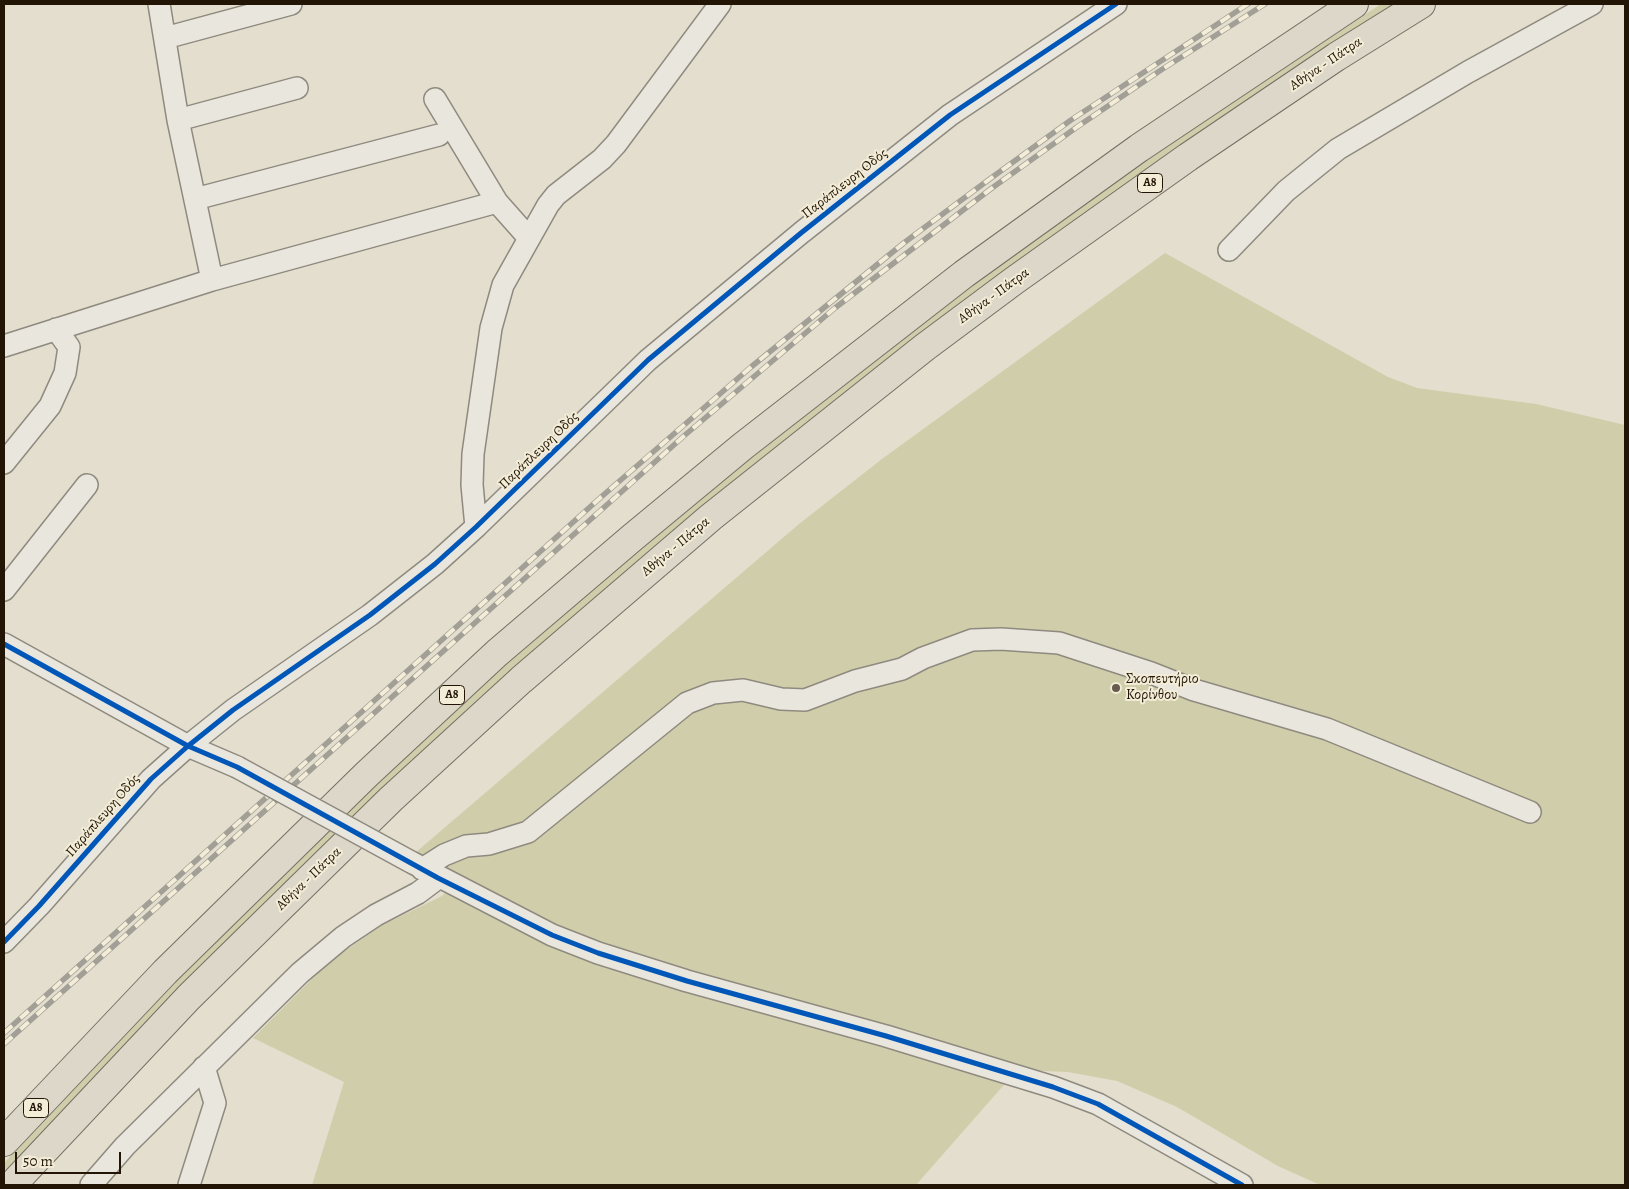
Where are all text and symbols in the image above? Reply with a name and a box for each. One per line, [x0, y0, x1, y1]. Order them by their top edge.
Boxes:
street label: Αθήνα - Πάτρα [1287, 34, 1365, 94]
street label: Παράπλευρη Οδός [799, 145, 891, 223]
road number: Α8 [1138, 174, 1162, 192]
street label: Αθήνα - Πάτρα [955, 265, 1033, 327]
street label: Παράπλευρη Οδός [496, 409, 582, 493]
street label: Αθήνα - Πάτρα [638, 514, 714, 580]
place label: Σκοπευτήριο Κορίνθου [1126, 672, 1199, 704]
marker: Σκοπευτήριο Κορίνθου [1110, 682, 1122, 694]
road number: Α8 [440, 686, 464, 704]
street label: Παράπλευρη Οδός [63, 771, 143, 861]
street label: Αθήνα - Πάτρα [273, 844, 345, 914]
road number: Α8 [24, 1098, 48, 1118]
scale bar [18, 1142, 124, 1174]
text: 50 m [23, 1151, 53, 1171]

